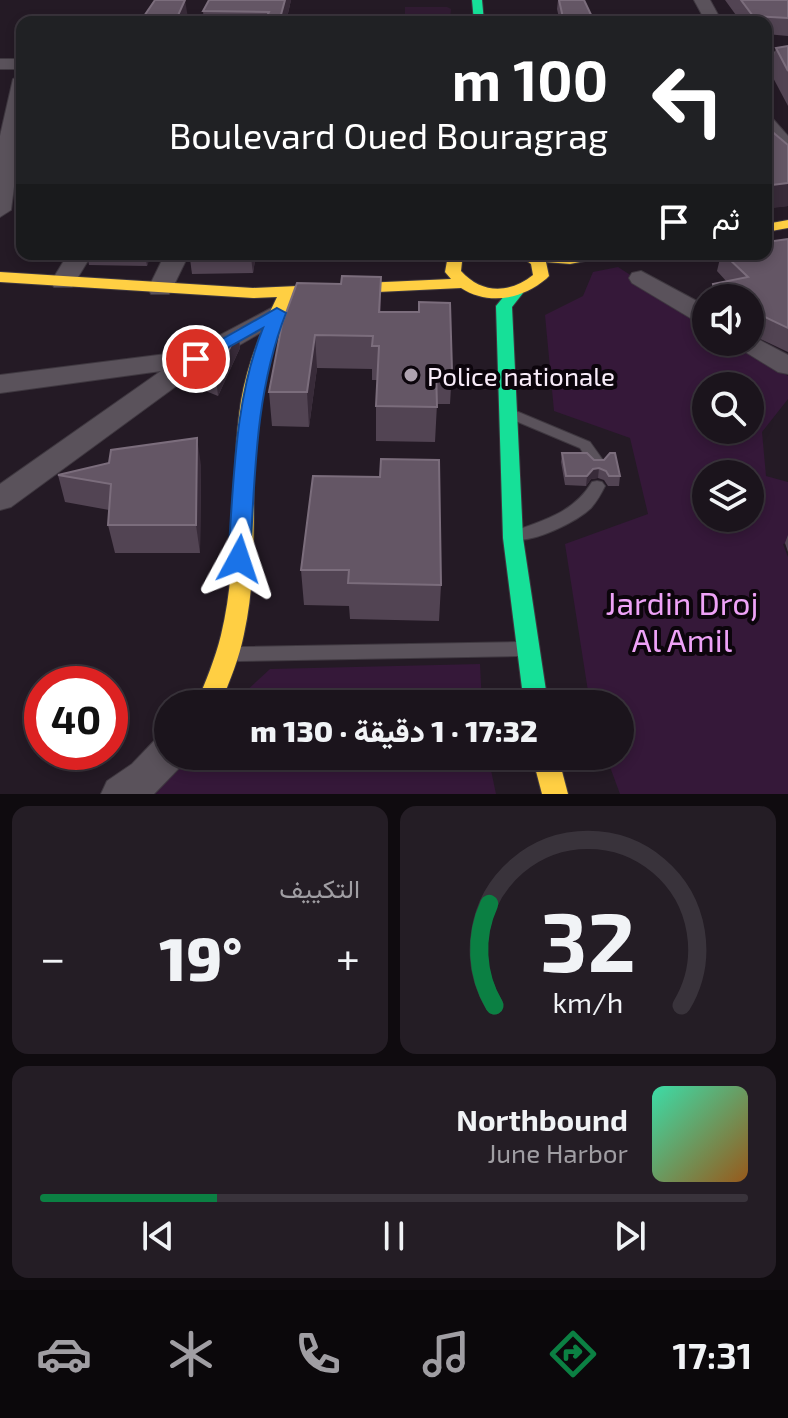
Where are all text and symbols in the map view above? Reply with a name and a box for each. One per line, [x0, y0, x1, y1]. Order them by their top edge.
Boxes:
text: 100 m [452, 45, 608, 112]
icon: left [636, 48, 740, 152]
text: Boulevard Oued Bouragrag [169, 113, 608, 156]
icon: arrive [652, 200, 696, 244]
text: ثم [712, 200, 740, 236]
map controls [692, 284, 764, 532]
button: sound [692, 284, 764, 356]
pin [162, 325, 230, 393]
icon: arrive [174, 337, 218, 381]
place label: Police nationale [427, 360, 615, 391]
marker: Police nationale [402, 366, 420, 384]
button: search [692, 372, 764, 444]
button: layers [692, 460, 764, 532]
position arrow [197, 517, 281, 601]
park label: Jardin Droj Al Amil [606, 583, 758, 658]
speed limit sign: 40 [24, 666, 128, 770]
text: 17:32 · 1 دقيقة · 130 m [250, 712, 538, 748]
text: التكييف [279, 872, 360, 903]
text: 32 [540, 889, 636, 989]
text: 19° [159, 921, 242, 993]
text: − [40, 930, 66, 983]
text: + [336, 930, 360, 983]
text: km/h [553, 984, 623, 1019]
text: Northbound [456, 1101, 628, 1137]
text: June Harbor [487, 1137, 628, 1168]
icon: previous [136, 1214, 180, 1258]
icon: pause [372, 1214, 416, 1258]
icon: next [608, 1214, 652, 1258]
icon: car [36, 1326, 92, 1382]
icon: climate [163, 1326, 219, 1382]
icon: phone [290, 1326, 346, 1382]
icon: music [418, 1326, 474, 1382]
icon: directions [545, 1326, 601, 1382]
text: 17:31 [673, 1333, 752, 1376]

